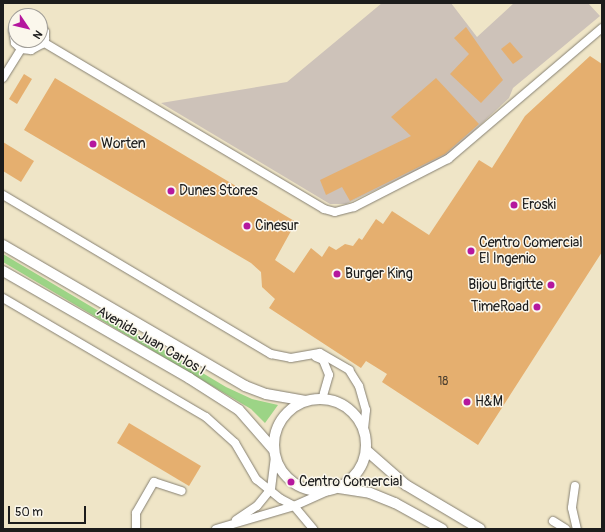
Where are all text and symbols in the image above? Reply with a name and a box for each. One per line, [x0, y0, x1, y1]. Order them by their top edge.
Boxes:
north arrow [8, 8, 48, 48]
text: N [30, 28, 45, 41]
place label: Worten [101, 136, 146, 152]
marker: Worten [88, 139, 98, 149]
place label: Dunes Stores [179, 183, 258, 199]
marker: Dunes Stores [166, 186, 176, 196]
place label: Eroski [522, 197, 556, 213]
marker: Eroski [509, 200, 519, 210]
place label: Cinesur [255, 218, 299, 234]
marker: Cinesur [242, 221, 252, 231]
place label: Centro Comercial El Ingenio [479, 235, 582, 268]
marker: Centro Comercial El Ingenio [466, 246, 476, 256]
place label: Burger King [345, 266, 413, 282]
marker: Burger King [332, 269, 342, 279]
place label: Bijou Brigitte [468, 277, 543, 293]
marker: Bijou Brigitte [546, 280, 556, 290]
place label: TimeRoad [471, 299, 529, 315]
marker: TimeRoad [532, 302, 542, 312]
street label: Avenida Juan Carlos I [94, 303, 208, 379]
house number: 18 [438, 375, 448, 389]
place label: H&M [475, 394, 503, 410]
marker: H&M [462, 397, 472, 407]
place label: Centro Comercial [299, 474, 402, 490]
marker: Centro Comercial [286, 477, 296, 487]
scale bar [10, 498, 88, 524]
text: 50 m [15, 505, 43, 520]

